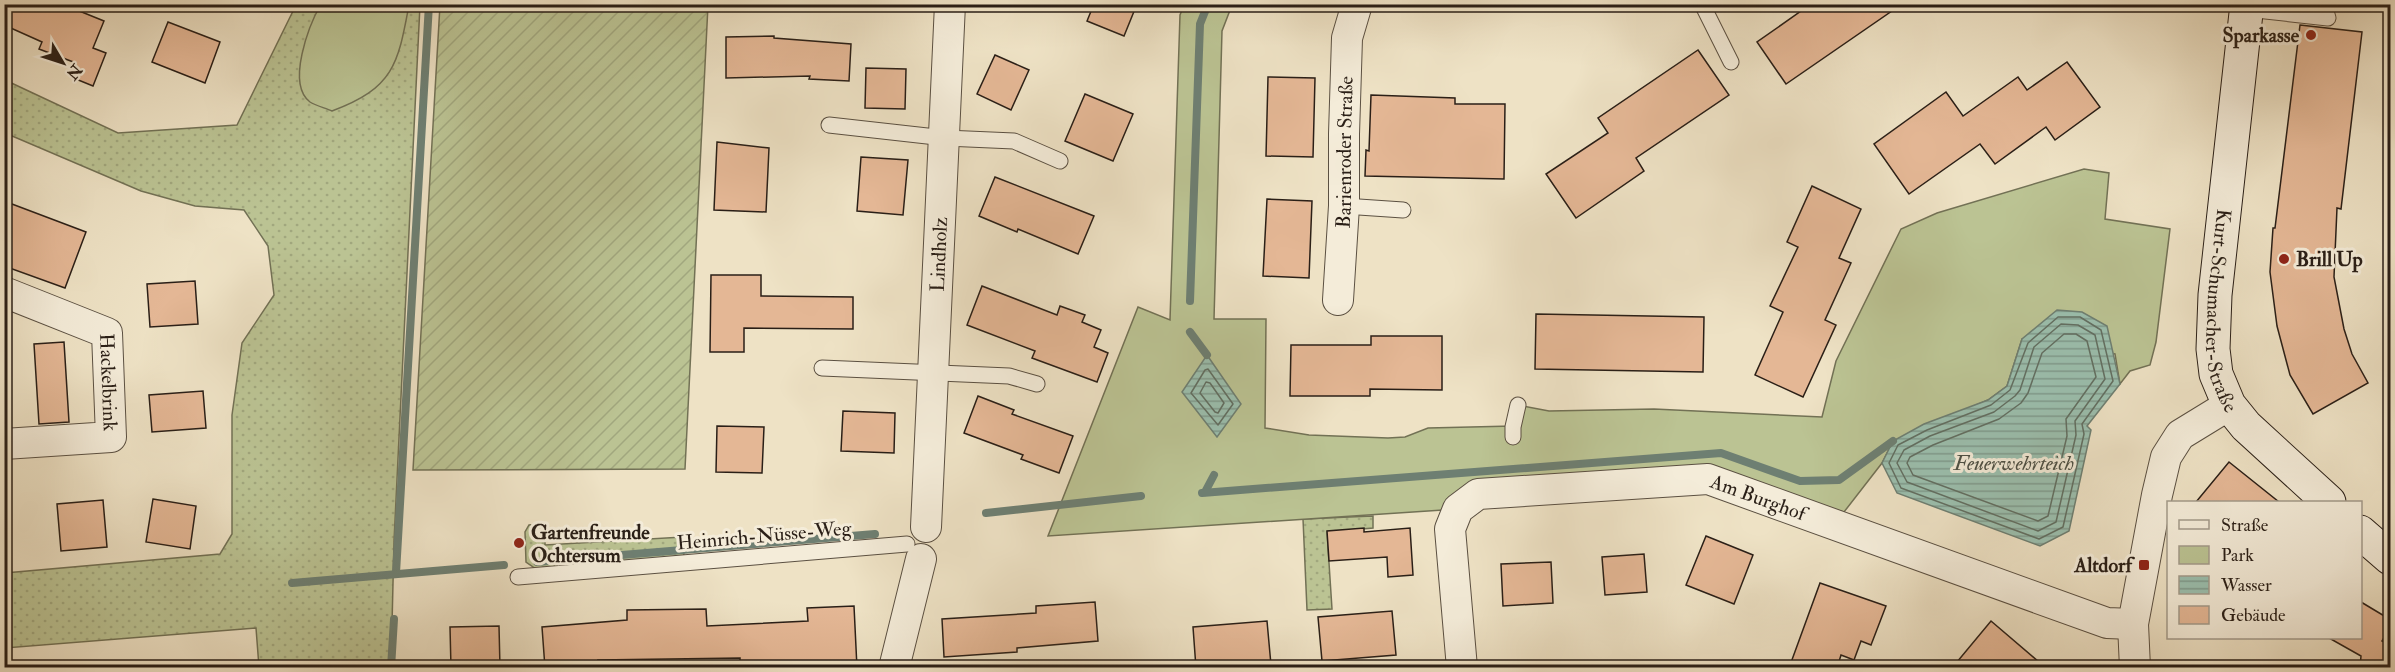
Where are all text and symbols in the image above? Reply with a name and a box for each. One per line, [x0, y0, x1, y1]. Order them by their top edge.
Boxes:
place label: Sparkasse [2222, 23, 2300, 49]
marker: Sparkasse [2304, 28, 2318, 42]
north arrow [33, 33, 93, 93]
text: N [61, 59, 87, 84]
street label: Barienroder Straße [1331, 76, 1359, 229]
street label: Kurt-Schumacher-Straße [2200, 208, 2242, 418]
street label: Lindholz [925, 216, 953, 292]
place label: Brill Up [2296, 247, 2363, 273]
marker: Brill Up [2277, 252, 2291, 266]
street label: Hackelbrink [94, 333, 123, 432]
water label: Feuerwehrteich [1953, 450, 2074, 477]
street label: Am Burghof [1706, 469, 1813, 528]
legend [2167, 501, 2362, 639]
text: Straße [2221, 514, 2269, 537]
street label: Heinrich-Nüsse-Weg [676, 515, 853, 556]
place label: Gartenfreunde Ochtersum [531, 520, 650, 568]
marker: Gartenfreunde Ochtersum [512, 536, 526, 550]
text: Park [2221, 544, 2254, 567]
place label: Altdorf [2073, 553, 2136, 578]
marker: Altdorf [2137, 558, 2151, 572]
text: Wasser [2220, 574, 2272, 597]
text: Gebäude [2221, 604, 2286, 627]

